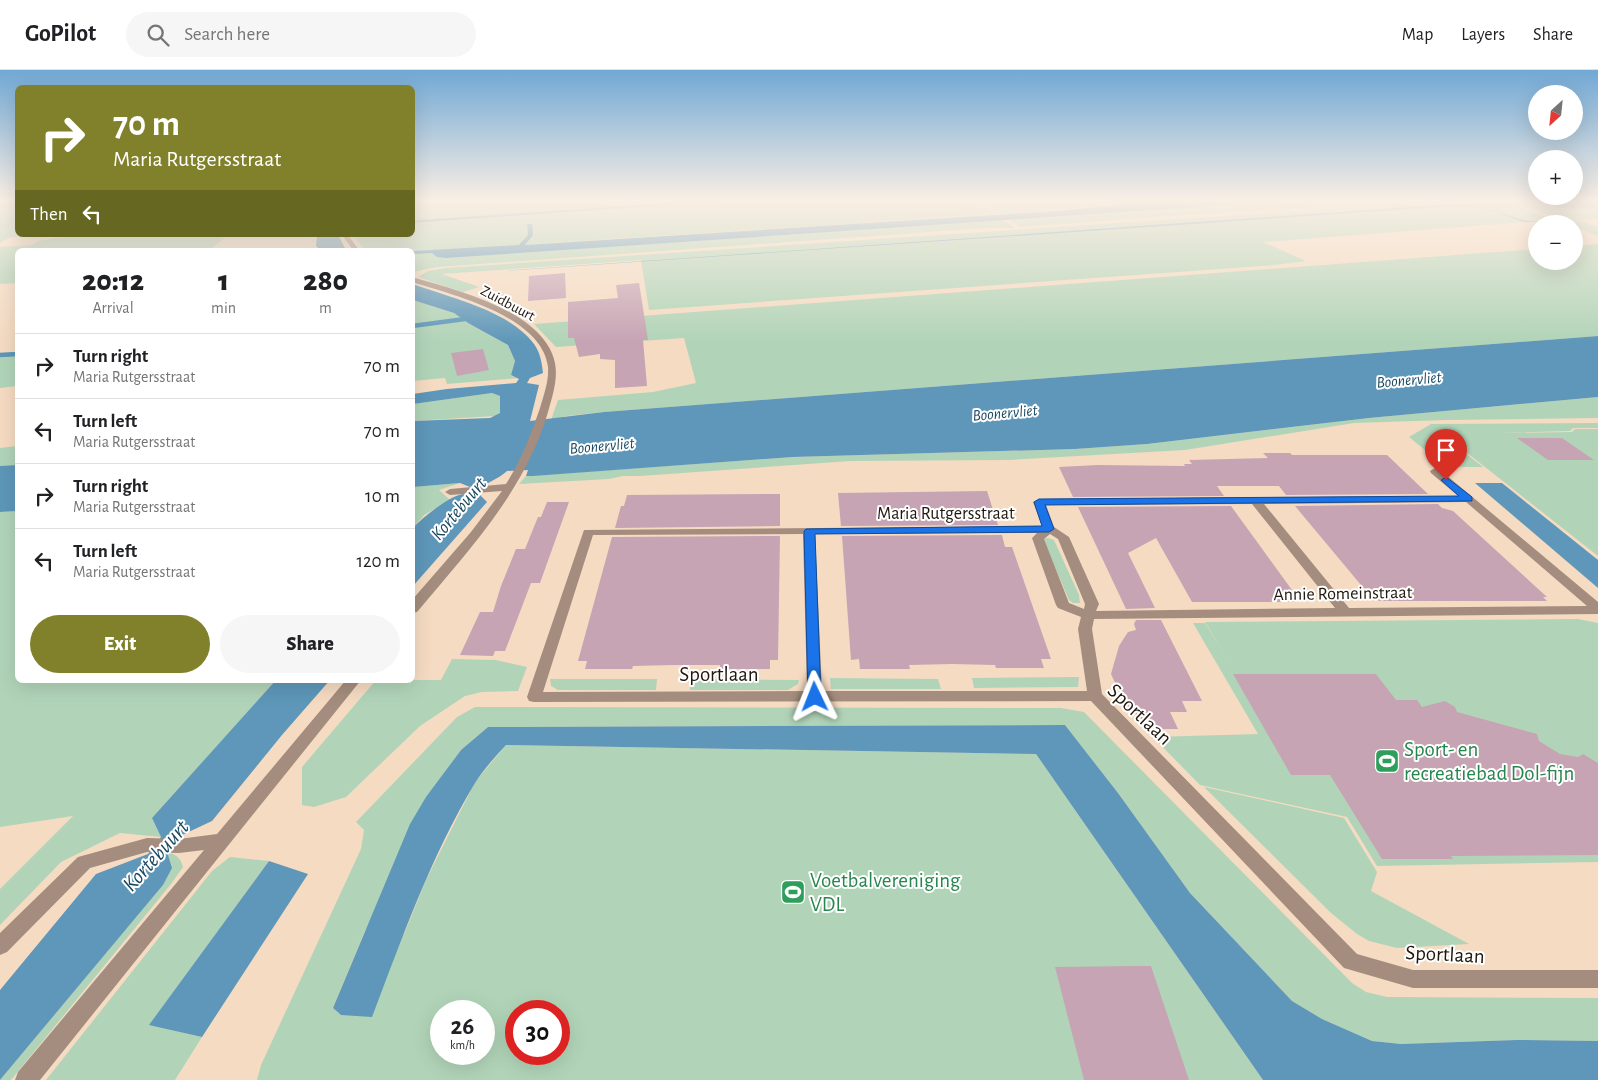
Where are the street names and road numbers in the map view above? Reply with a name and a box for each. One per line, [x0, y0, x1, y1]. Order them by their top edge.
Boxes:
street label: Zuidbuurt [478, 283, 538, 324]
street label: Maria Rutgersstraat [877, 505, 1015, 523]
street label: Annie Romeinstraat [1273, 584, 1413, 604]
street label: Sportlaan [679, 664, 759, 685]
street label: Sportlaan [1103, 680, 1176, 749]
street label: Sportlaan [1405, 942, 1485, 967]

